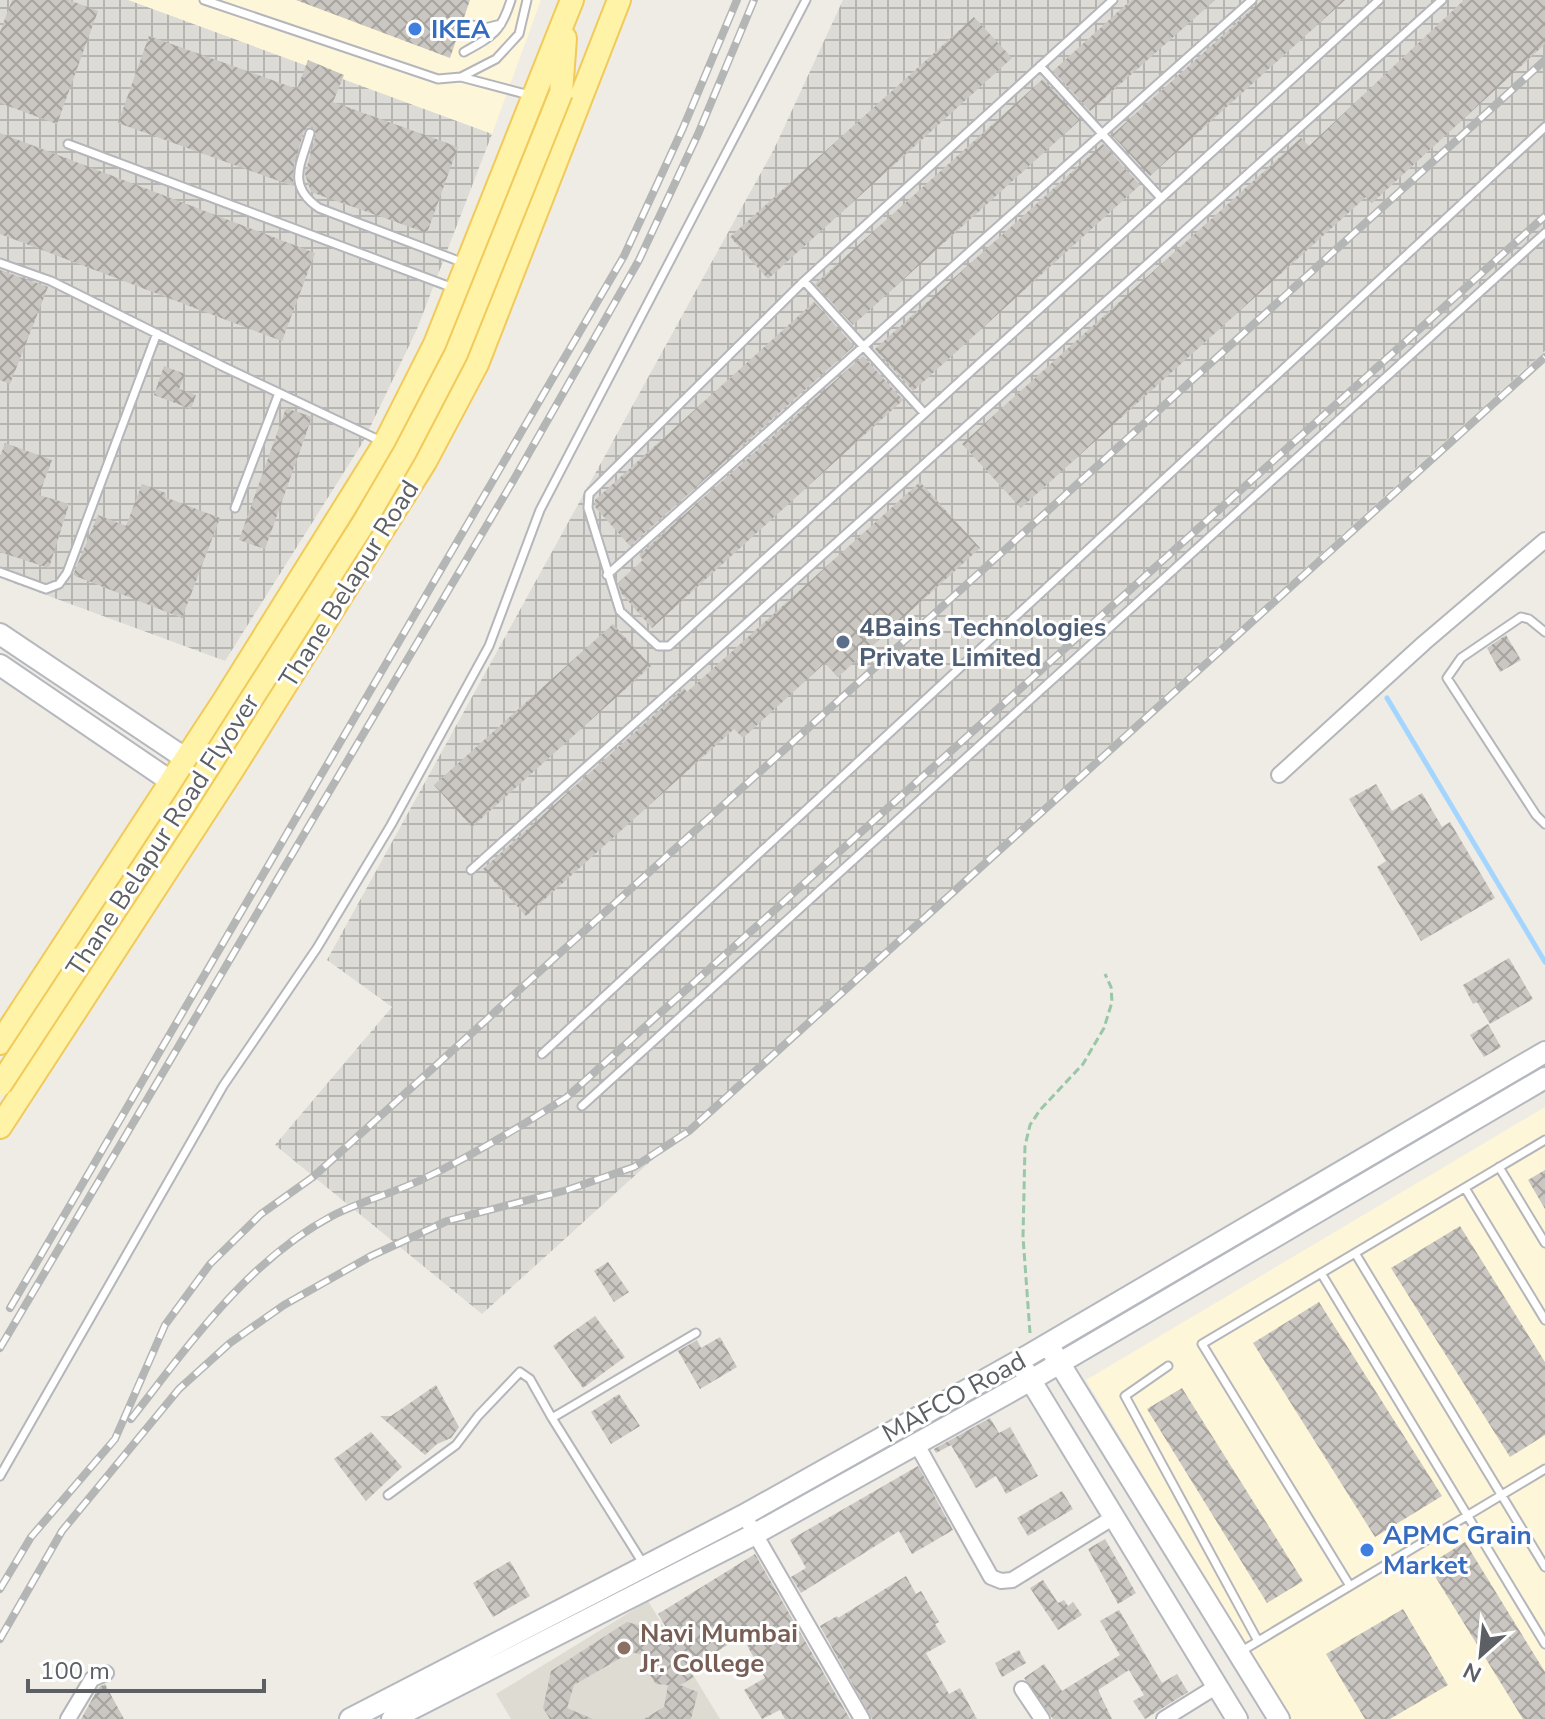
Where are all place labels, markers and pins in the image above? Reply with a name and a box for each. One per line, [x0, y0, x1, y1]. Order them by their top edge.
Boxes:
place label: IKEA [431, 12, 491, 47]
marker: IKEA [406, 20, 424, 38]
place label: 4Bains Technologies Private Limited [859, 610, 1106, 675]
marker: 4Bains Technologies Private Limited [834, 633, 852, 651]
place label: APMC Grain Market [1383, 1518, 1532, 1583]
marker: APMC Grain Market [1358, 1541, 1376, 1559]
place label: Navi Mumbai Jr. College [639, 1616, 798, 1681]
marker: Navi Mumbai Jr. College [615, 1639, 633, 1657]

